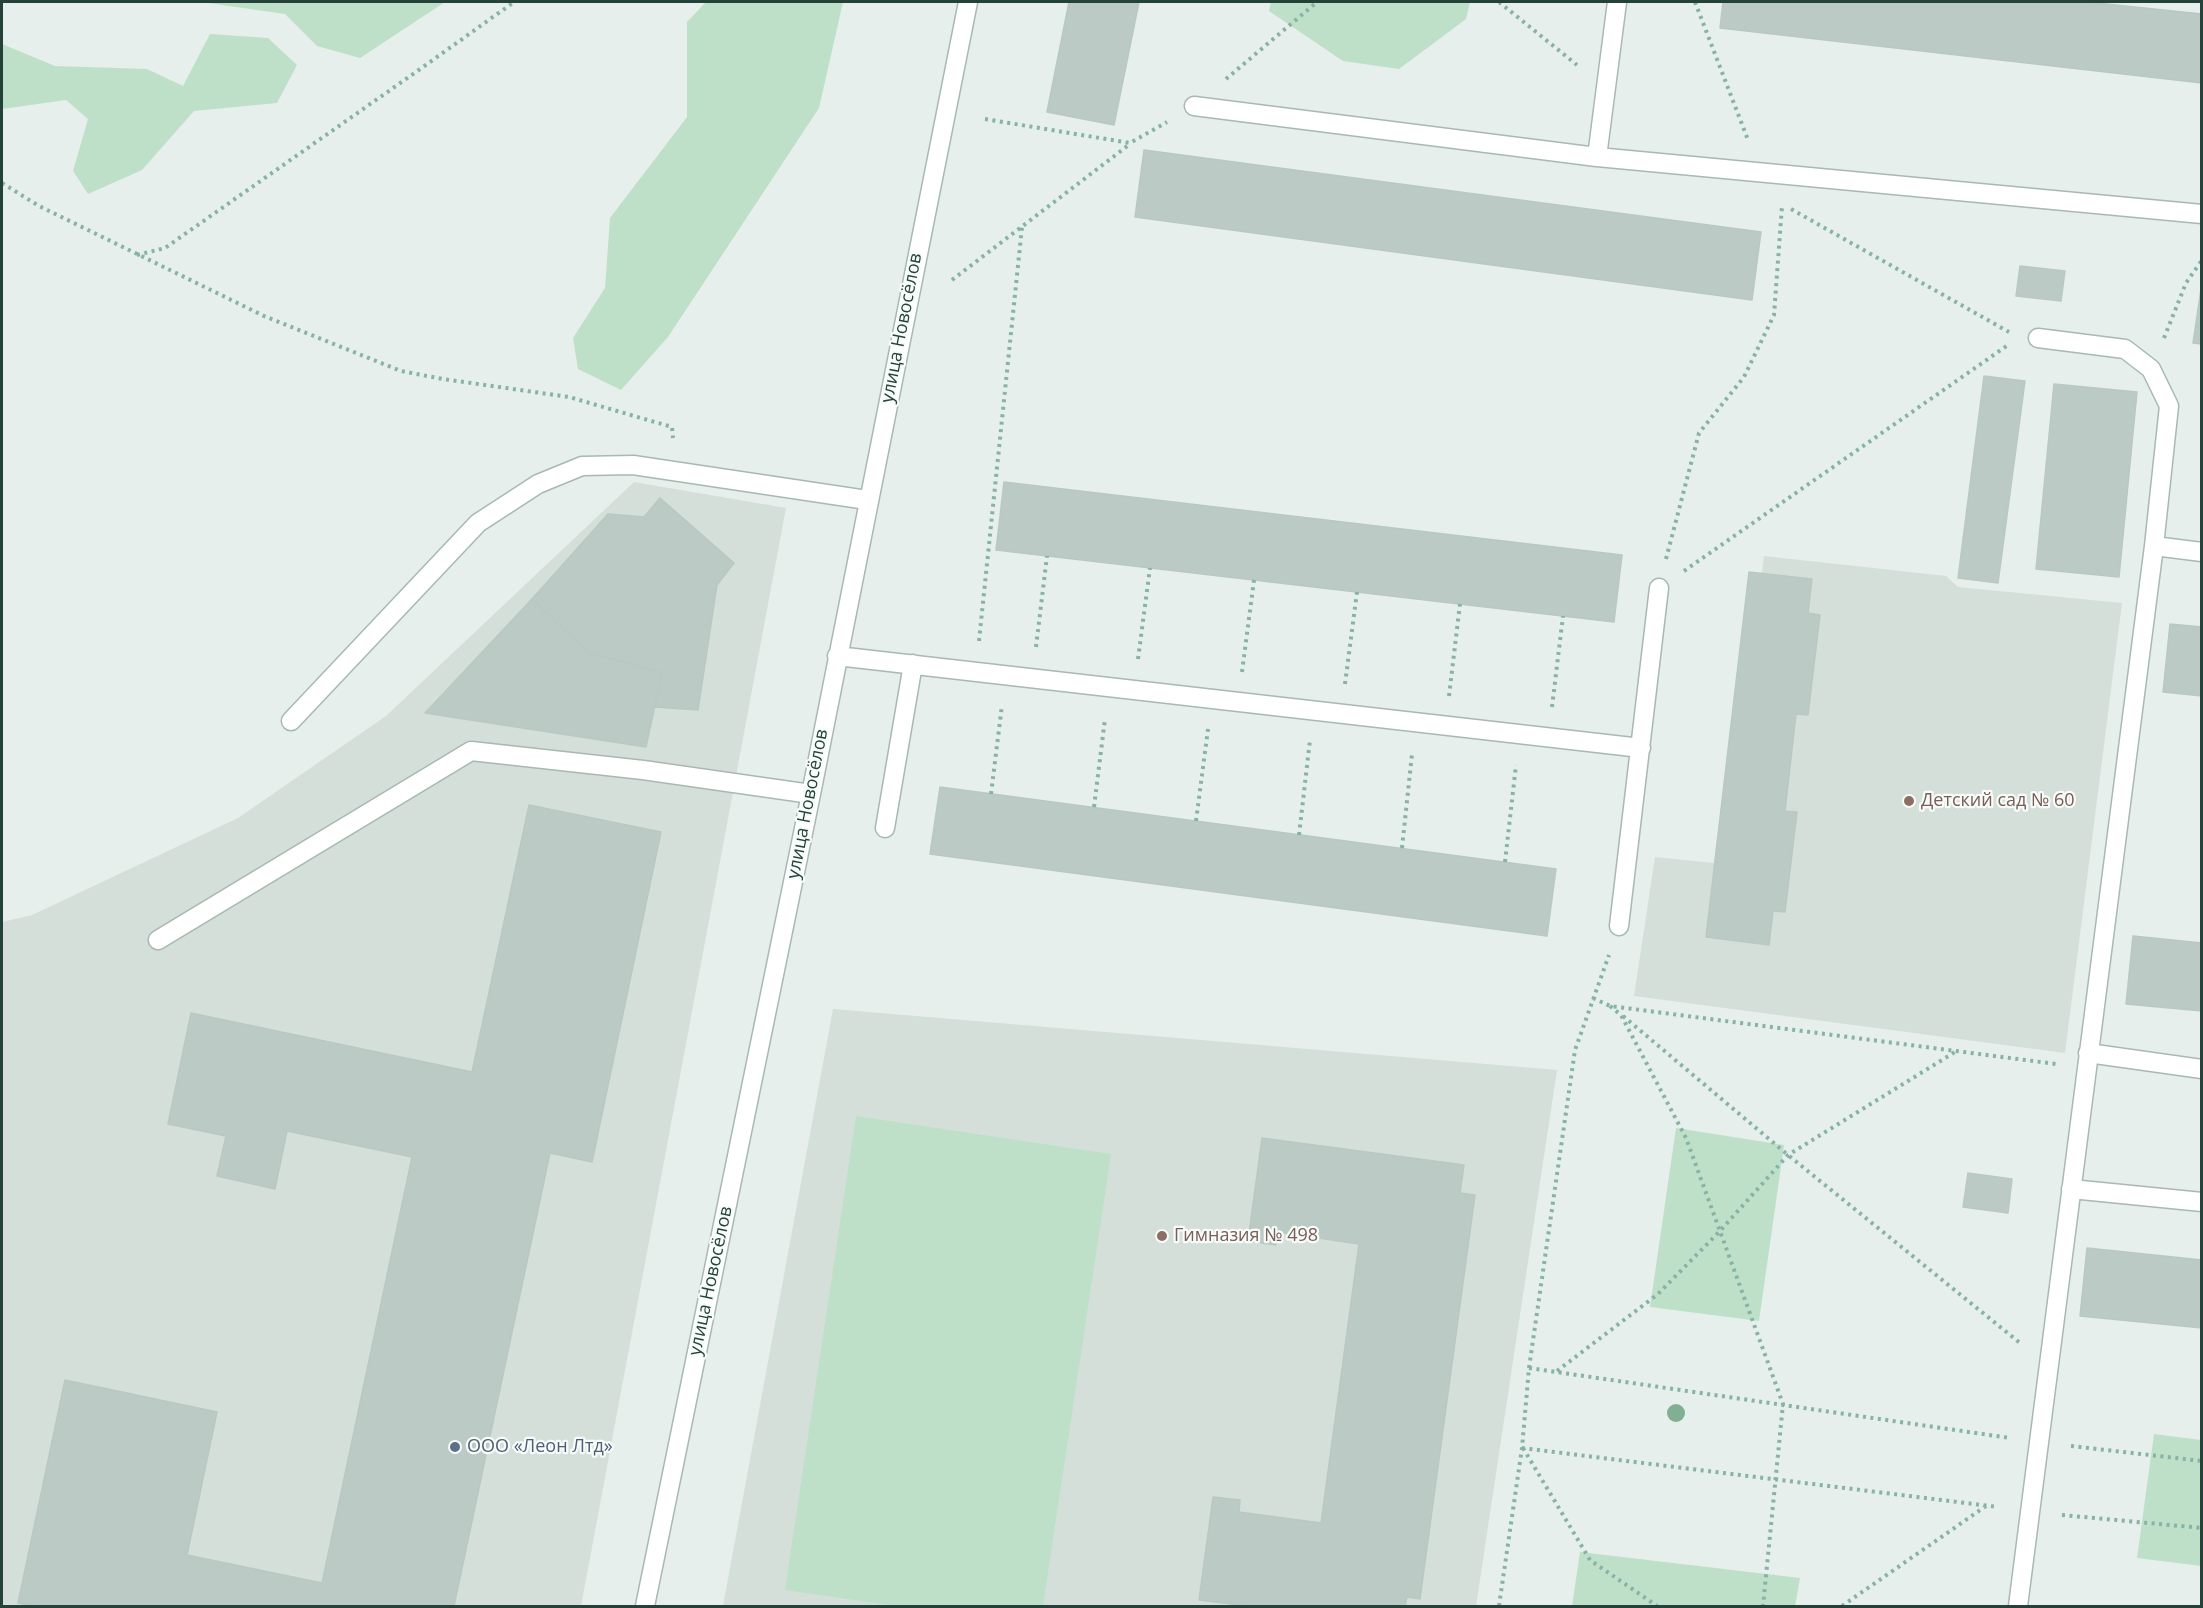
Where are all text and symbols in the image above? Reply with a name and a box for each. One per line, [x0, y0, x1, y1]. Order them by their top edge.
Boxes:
street label: улица Новосёлов [877, 251, 927, 405]
street label: улица Новосёлов [783, 727, 833, 881]
place label: Детский сад № 60 [1921, 790, 2075, 812]
marker: Детский сад № 60 [1902, 794, 1916, 808]
street label: улица Новосёлов [685, 1204, 737, 1358]
place label: Гимназия № 498 [1174, 1225, 1318, 1247]
marker: Гимназия № 498 [1155, 1229, 1169, 1243]
place label: ООО «Леон Лтд» [467, 1436, 613, 1458]
marker: ООО «Леон Лтд» [448, 1440, 462, 1454]

